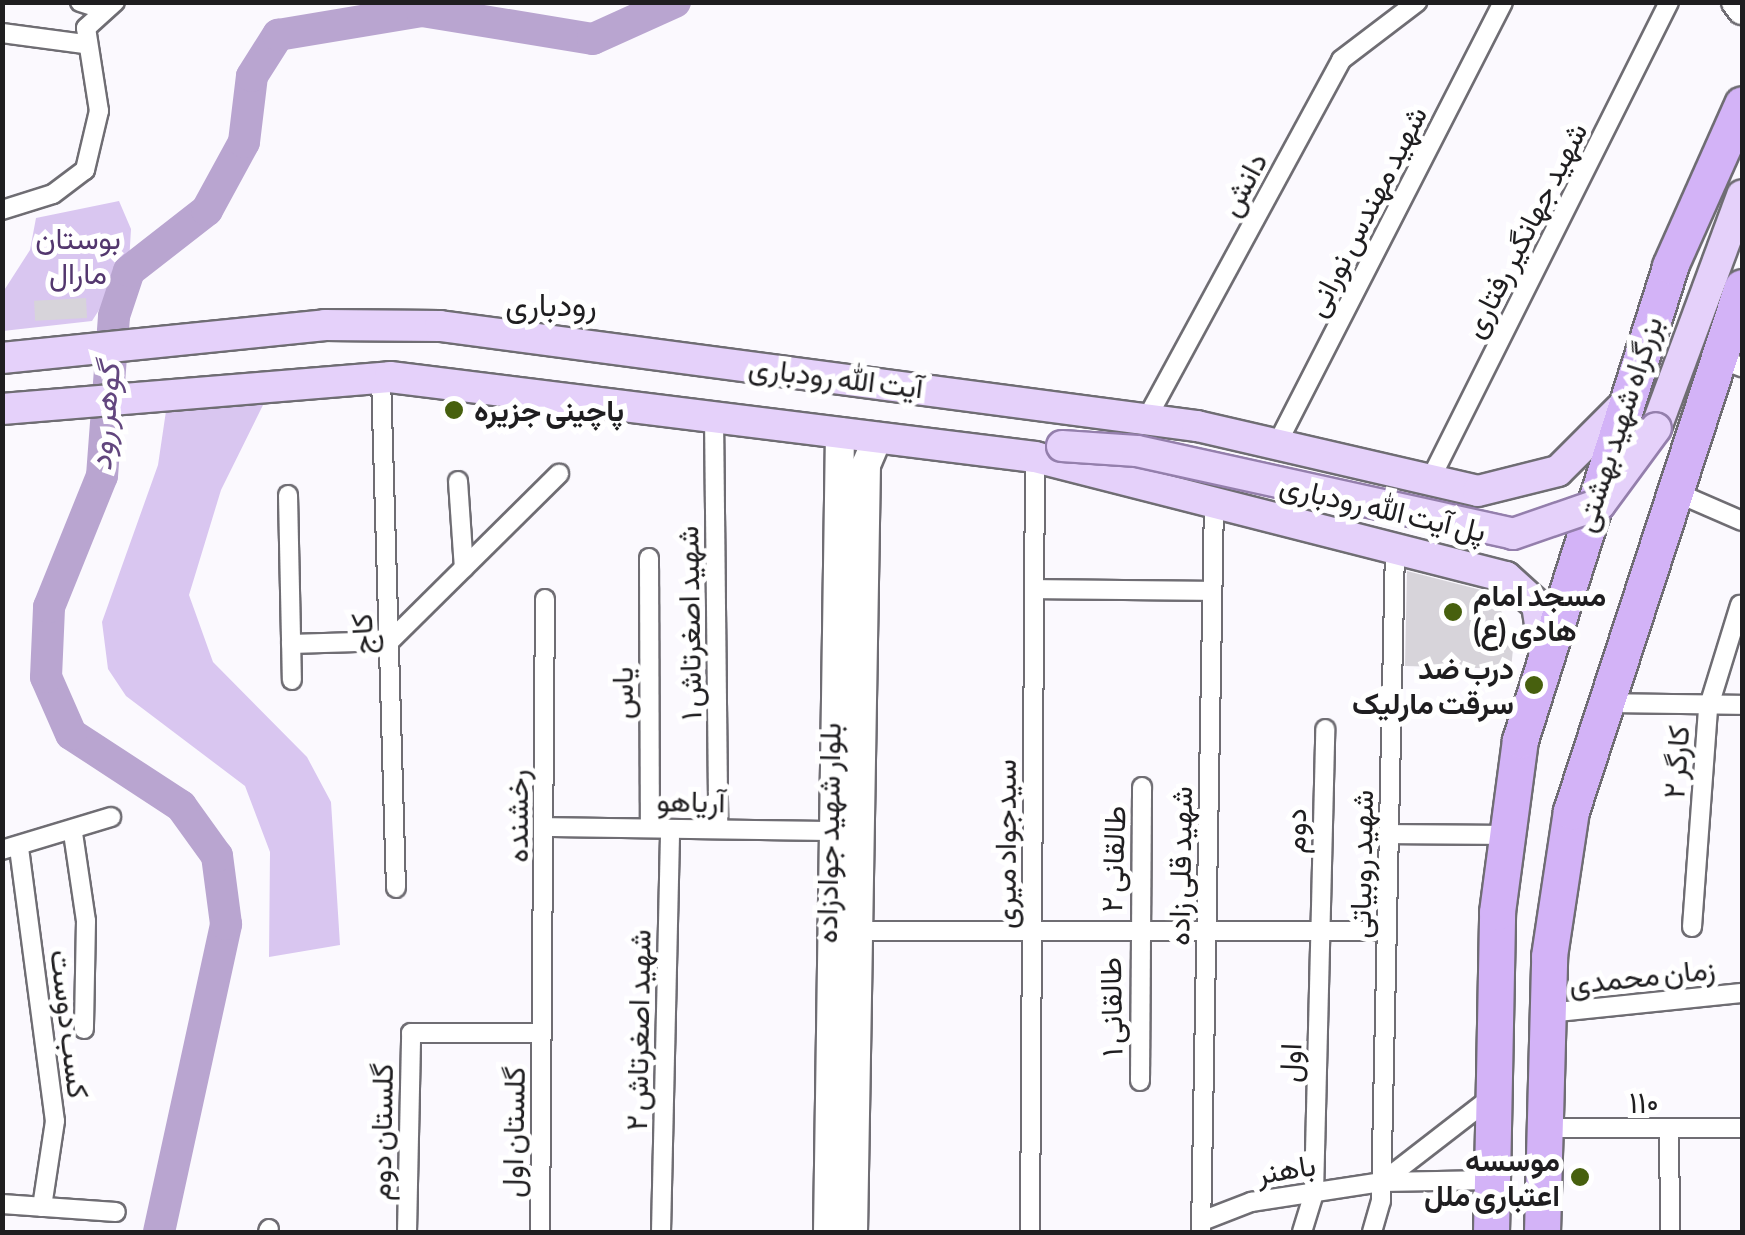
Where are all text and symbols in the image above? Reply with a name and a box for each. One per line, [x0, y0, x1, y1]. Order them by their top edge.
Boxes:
street label: شهید مهندس نورانی [1297, 100, 1435, 322]
street label: شهید جهانگیر رفتاری [1455, 116, 1595, 344]
street label: دانش [1211, 146, 1275, 222]
park label: بوستان مارال [35, 220, 121, 290]
district label: رودباری [505, 286, 597, 324]
street label: بزرگراه شهید بهشتی [1566, 312, 1670, 536]
street label: آیت الله رودباری [747, 348, 925, 406]
water label: گوهر رود [81, 362, 129, 472]
place label: پاچینی جزیره [474, 392, 624, 428]
marker: پاچینی جزیره [443, 399, 465, 421]
street label: پل آیت الله رودباری [1276, 467, 1490, 549]
street label: شهید اصغرتاش ۱ [669, 526, 709, 720]
place label: مسجد امام هادی (ع) [1473, 577, 1606, 648]
marker: مسجد امام هادی (ع) [1442, 601, 1464, 623]
street label: کاج [343, 612, 381, 656]
place label: درب ضد سرقت مارلیک [1352, 650, 1514, 720]
street label: یاس [604, 667, 640, 719]
marker: درب ضد سرقت مارلیک [1523, 674, 1545, 696]
street label: بلوار شهید جوادزاده [808, 722, 848, 944]
street label: کارگر ۲ [1655, 724, 1697, 800]
street label: سیدجواد میری [987, 759, 1023, 929]
street label: رخشنده [499, 769, 535, 863]
street label: آریاهو [656, 782, 726, 820]
street label: شهید قلی زاده [1161, 786, 1199, 946]
street label: شهید روبیاتی [1342, 789, 1380, 939]
street label: طالقانی ۲ [1093, 805, 1133, 913]
street label: دوم [1277, 808, 1313, 854]
street label: شهید اصغرتاش ۲ [618, 929, 658, 1131]
street label: کسب دوست [43, 947, 97, 1101]
street label: زمان محمدی [1567, 950, 1717, 1002]
street label: طالقانی ۱ [1092, 957, 1130, 1057]
street label: اول [1271, 1043, 1309, 1083]
street label: گلستان دوم [362, 1063, 400, 1201]
street label: گلستان اول [494, 1066, 532, 1198]
street label: ۱۱۰ [1629, 1084, 1659, 1120]
place label: موسسه اعتباری ملل [1424, 1142, 1560, 1212]
street label: باهنر [1254, 1147, 1318, 1191]
marker: موسسه اعتباری ملل [1569, 1166, 1591, 1188]

